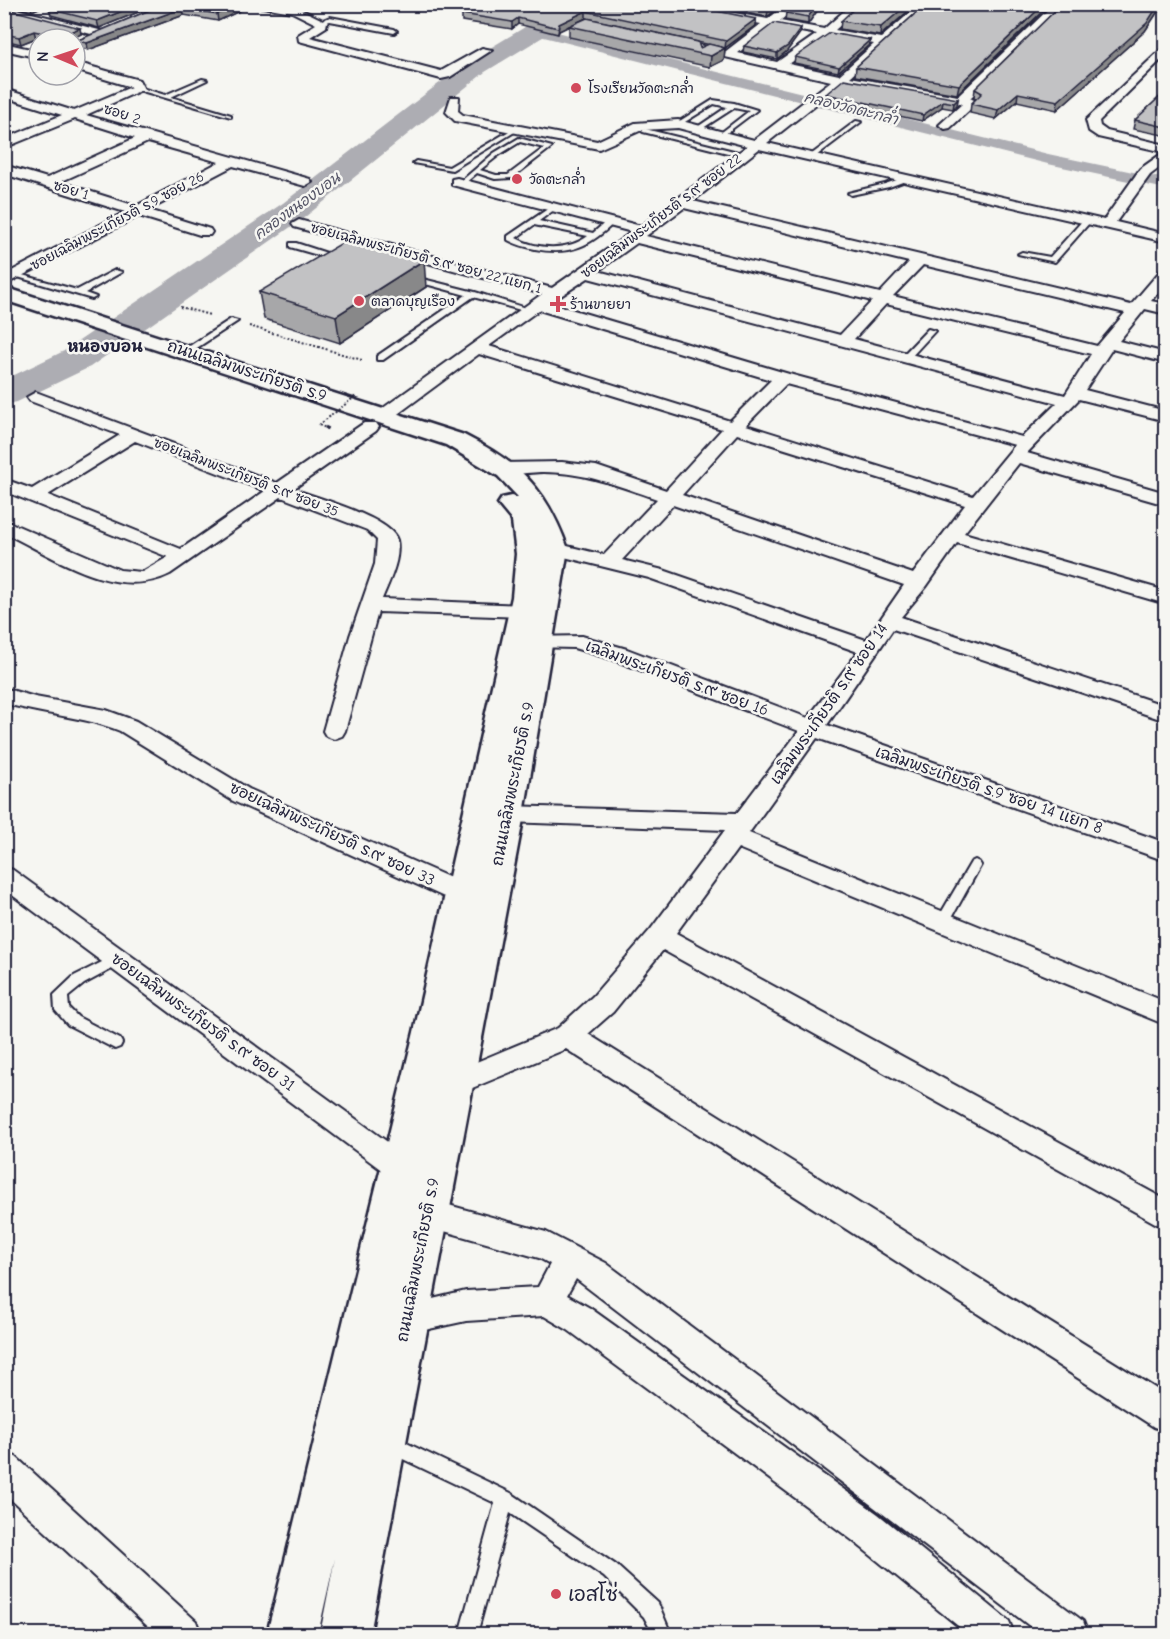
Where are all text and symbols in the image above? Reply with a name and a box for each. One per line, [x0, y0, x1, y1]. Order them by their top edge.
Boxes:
north arrow [27, 27, 87, 87]
text: N [34, 51, 52, 62]
place label: โรงเรียนวัดตะกล่ำ [588, 75, 694, 97]
marker: โรงเรียนวัดตะกล่ำ [569, 81, 583, 95]
water label: คลองวัดตะกล่ำ [802, 83, 902, 129]
street label: ซอย 2 [101, 100, 143, 128]
street label: ซอยเฉลิมพระเกียรติ ร.๙ ซอย 22 [577, 150, 745, 282]
place label: วัดตะกล่ำ [529, 166, 586, 188]
street label: ซอยเฉลิมพระเกียรติ ร.9 ซอย 26 [27, 168, 207, 274]
water label: คลองหนองบอน [250, 168, 344, 243]
marker: วัดตะกล่ำ [510, 172, 524, 186]
street label: ซอย 1 [51, 177, 91, 203]
street label: ซอยเฉลิมพระเกียรติ ร.๙ ซอย 22 แยก 1 [309, 219, 543, 297]
place label: ตลาดบุญเรือง [371, 293, 455, 311]
marker: ตลาดบุญเรือง [352, 294, 366, 308]
place label: ร้านขายยา [570, 296, 631, 313]
marker: ร้านขายยา [551, 297, 565, 311]
street label: ถนนเฉลิมพระเกียรติ ร.9 [165, 335, 330, 405]
district label: หนองบอน [67, 338, 143, 356]
street label: ซอยเฉลิมพระเกียรติ ร.๙ ซอย 35 [151, 434, 341, 520]
street label: เฉลิมพระเกียรติ ร.๙ ซอย 14 [765, 619, 892, 788]
street label: เฉลิมพระเกียรติ ร.๙ ซอย 16 [583, 635, 772, 719]
street label: ถนนเฉลิมพระเกียรติ ร.9 [486, 700, 538, 867]
street label: เฉลิมพระเกียรติ ร.9 ซอย 14 แยก 8 [873, 741, 1106, 837]
street label: ซอยเฉลิมพระเกียรติ ร.๙ ซอย 33 [227, 777, 438, 890]
street label: ซอยเฉลิมพระเกียรติ ร.๙ ซอย 31 [108, 948, 299, 1095]
street label: ถนนเฉลิมพระเกียรติ ร.9 [391, 1176, 443, 1343]
place label: เอสโซ่ [568, 1581, 618, 1606]
marker: เอสโซ่ [549, 1587, 563, 1601]

